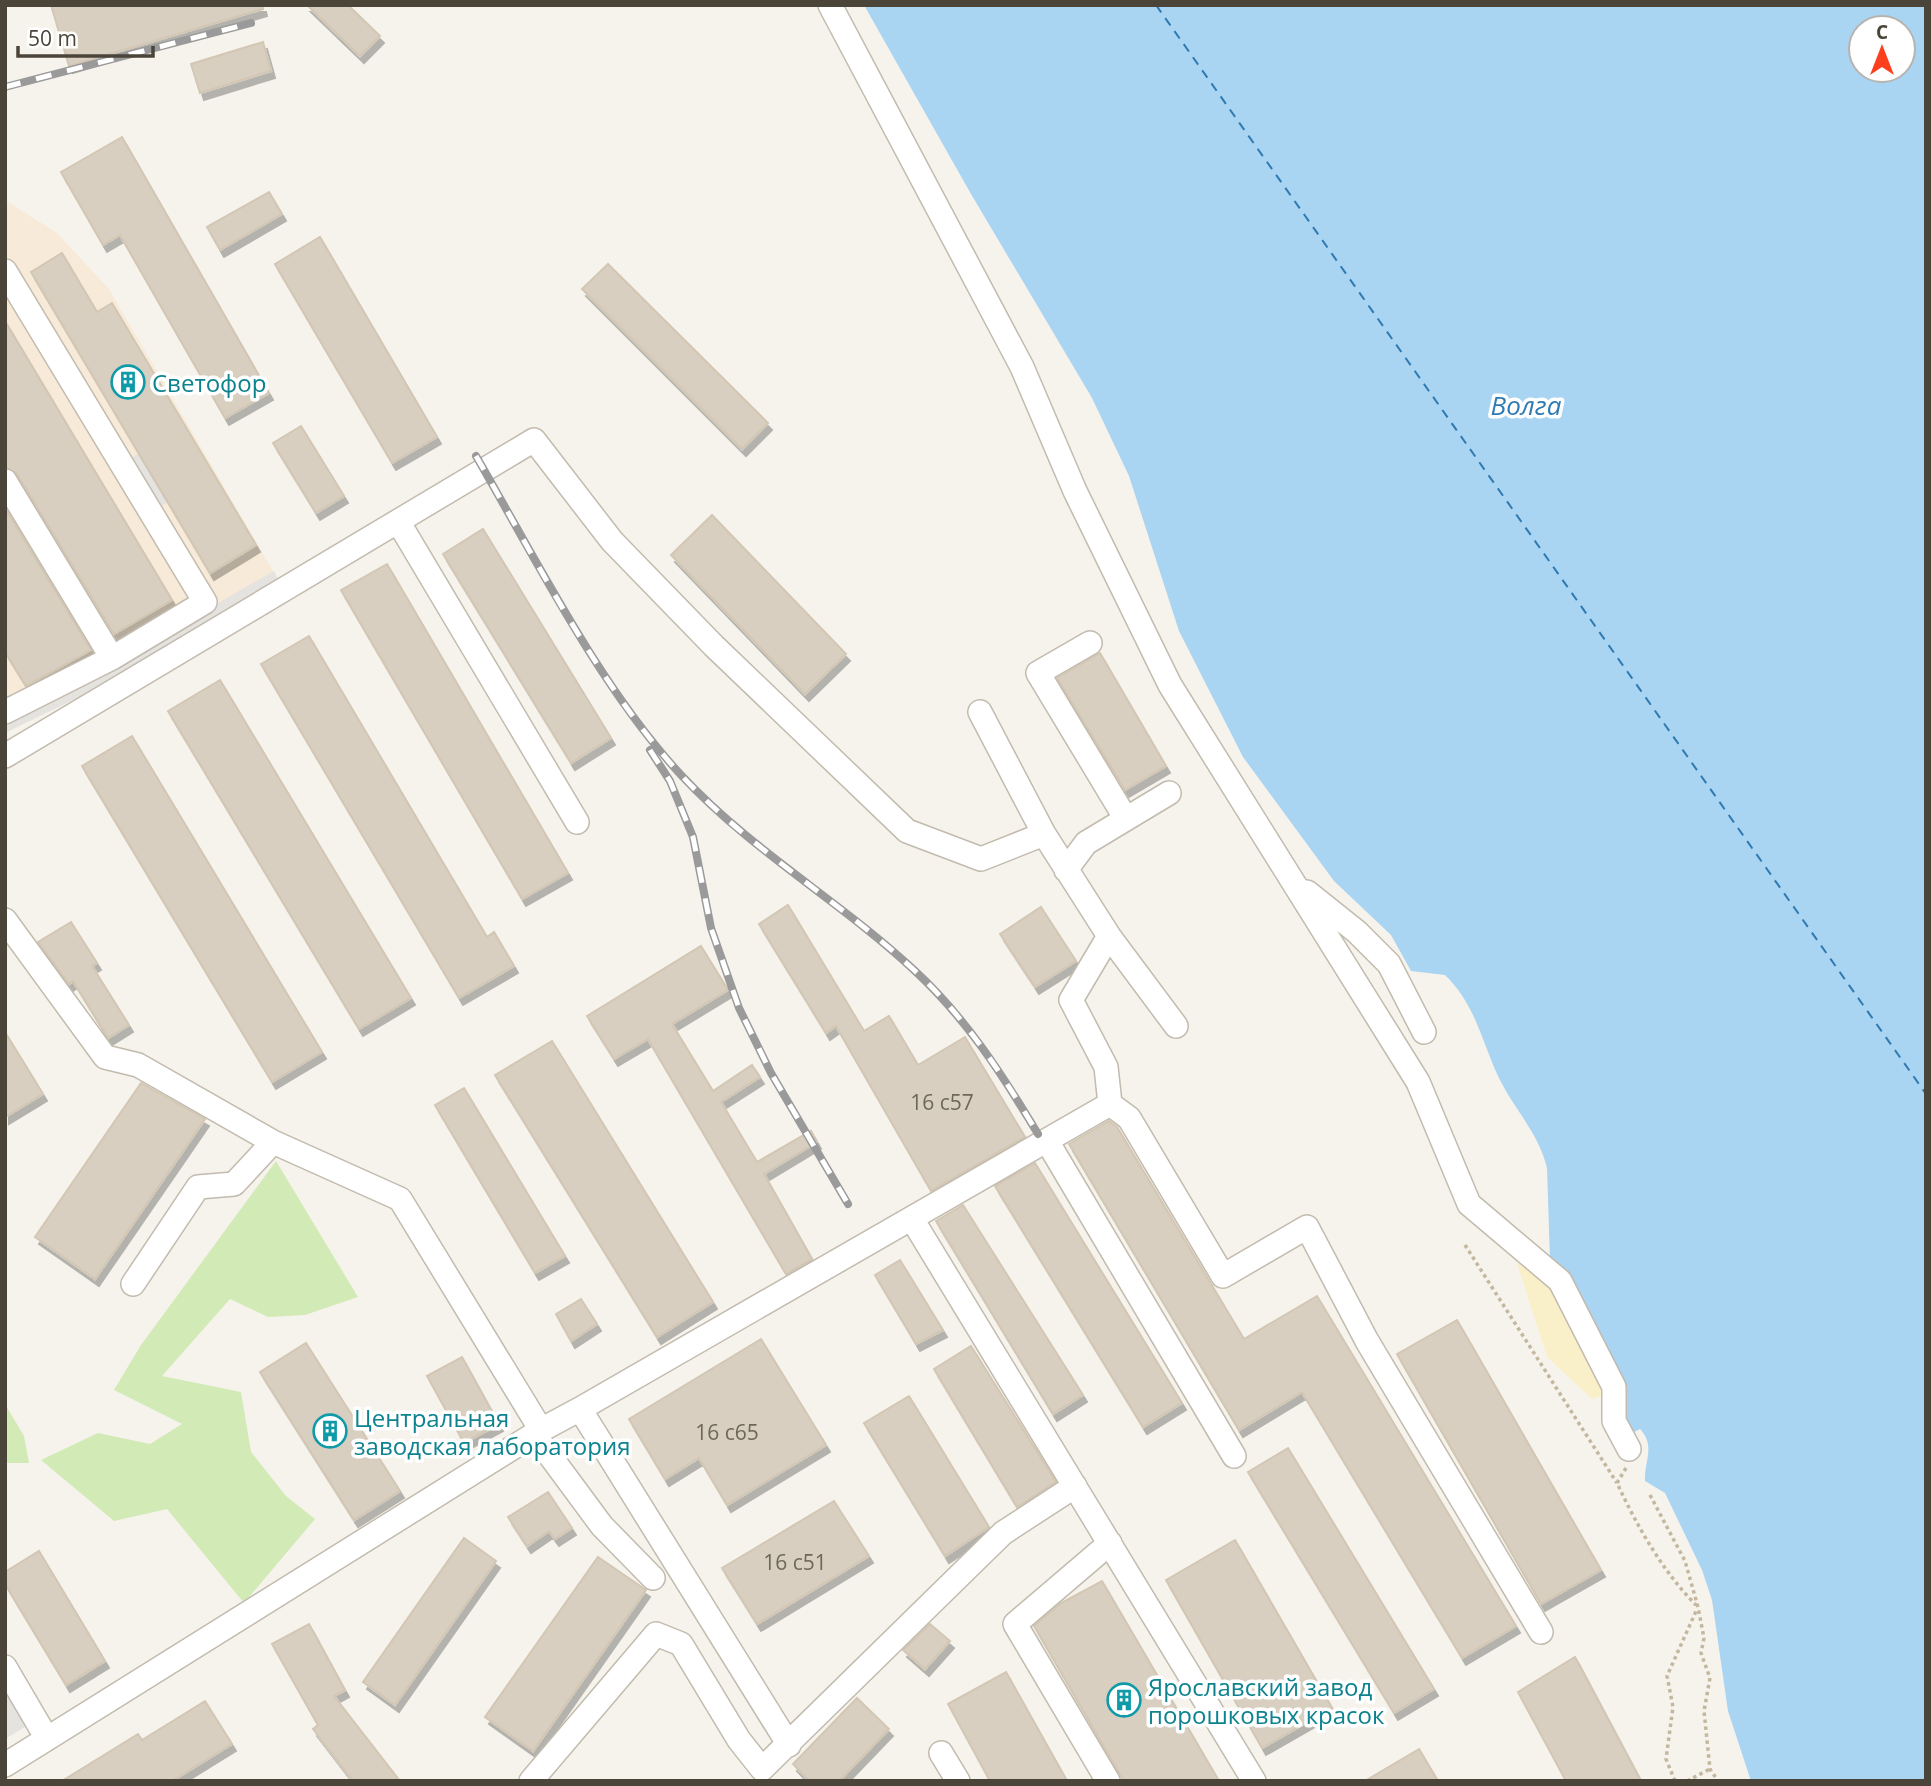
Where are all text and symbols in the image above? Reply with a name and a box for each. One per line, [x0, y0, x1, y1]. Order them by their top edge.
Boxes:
scale bar [18, 14, 152, 58]
north arrow [1847, 14, 1917, 84]
text: С [1876, 19, 1888, 45]
text: 50 m [28, 24, 77, 52]
building icon: Светофор [109, 363, 147, 401]
place label: Светофор [152, 366, 266, 399]
water label: Волга [1491, 387, 1562, 423]
house number: 16 с57 [910, 1088, 974, 1116]
place label: Центральная заводская лаборатория [354, 1401, 630, 1462]
building icon: Центральная заводская лаборатория [311, 1412, 349, 1450]
house number: 16 с65 [695, 1418, 759, 1446]
house number: 16 с51 [763, 1548, 827, 1576]
place label: Ярославский завод порошковых красок [1148, 1670, 1385, 1731]
building icon: Ярославский завод порошковых красок [1105, 1681, 1143, 1719]

